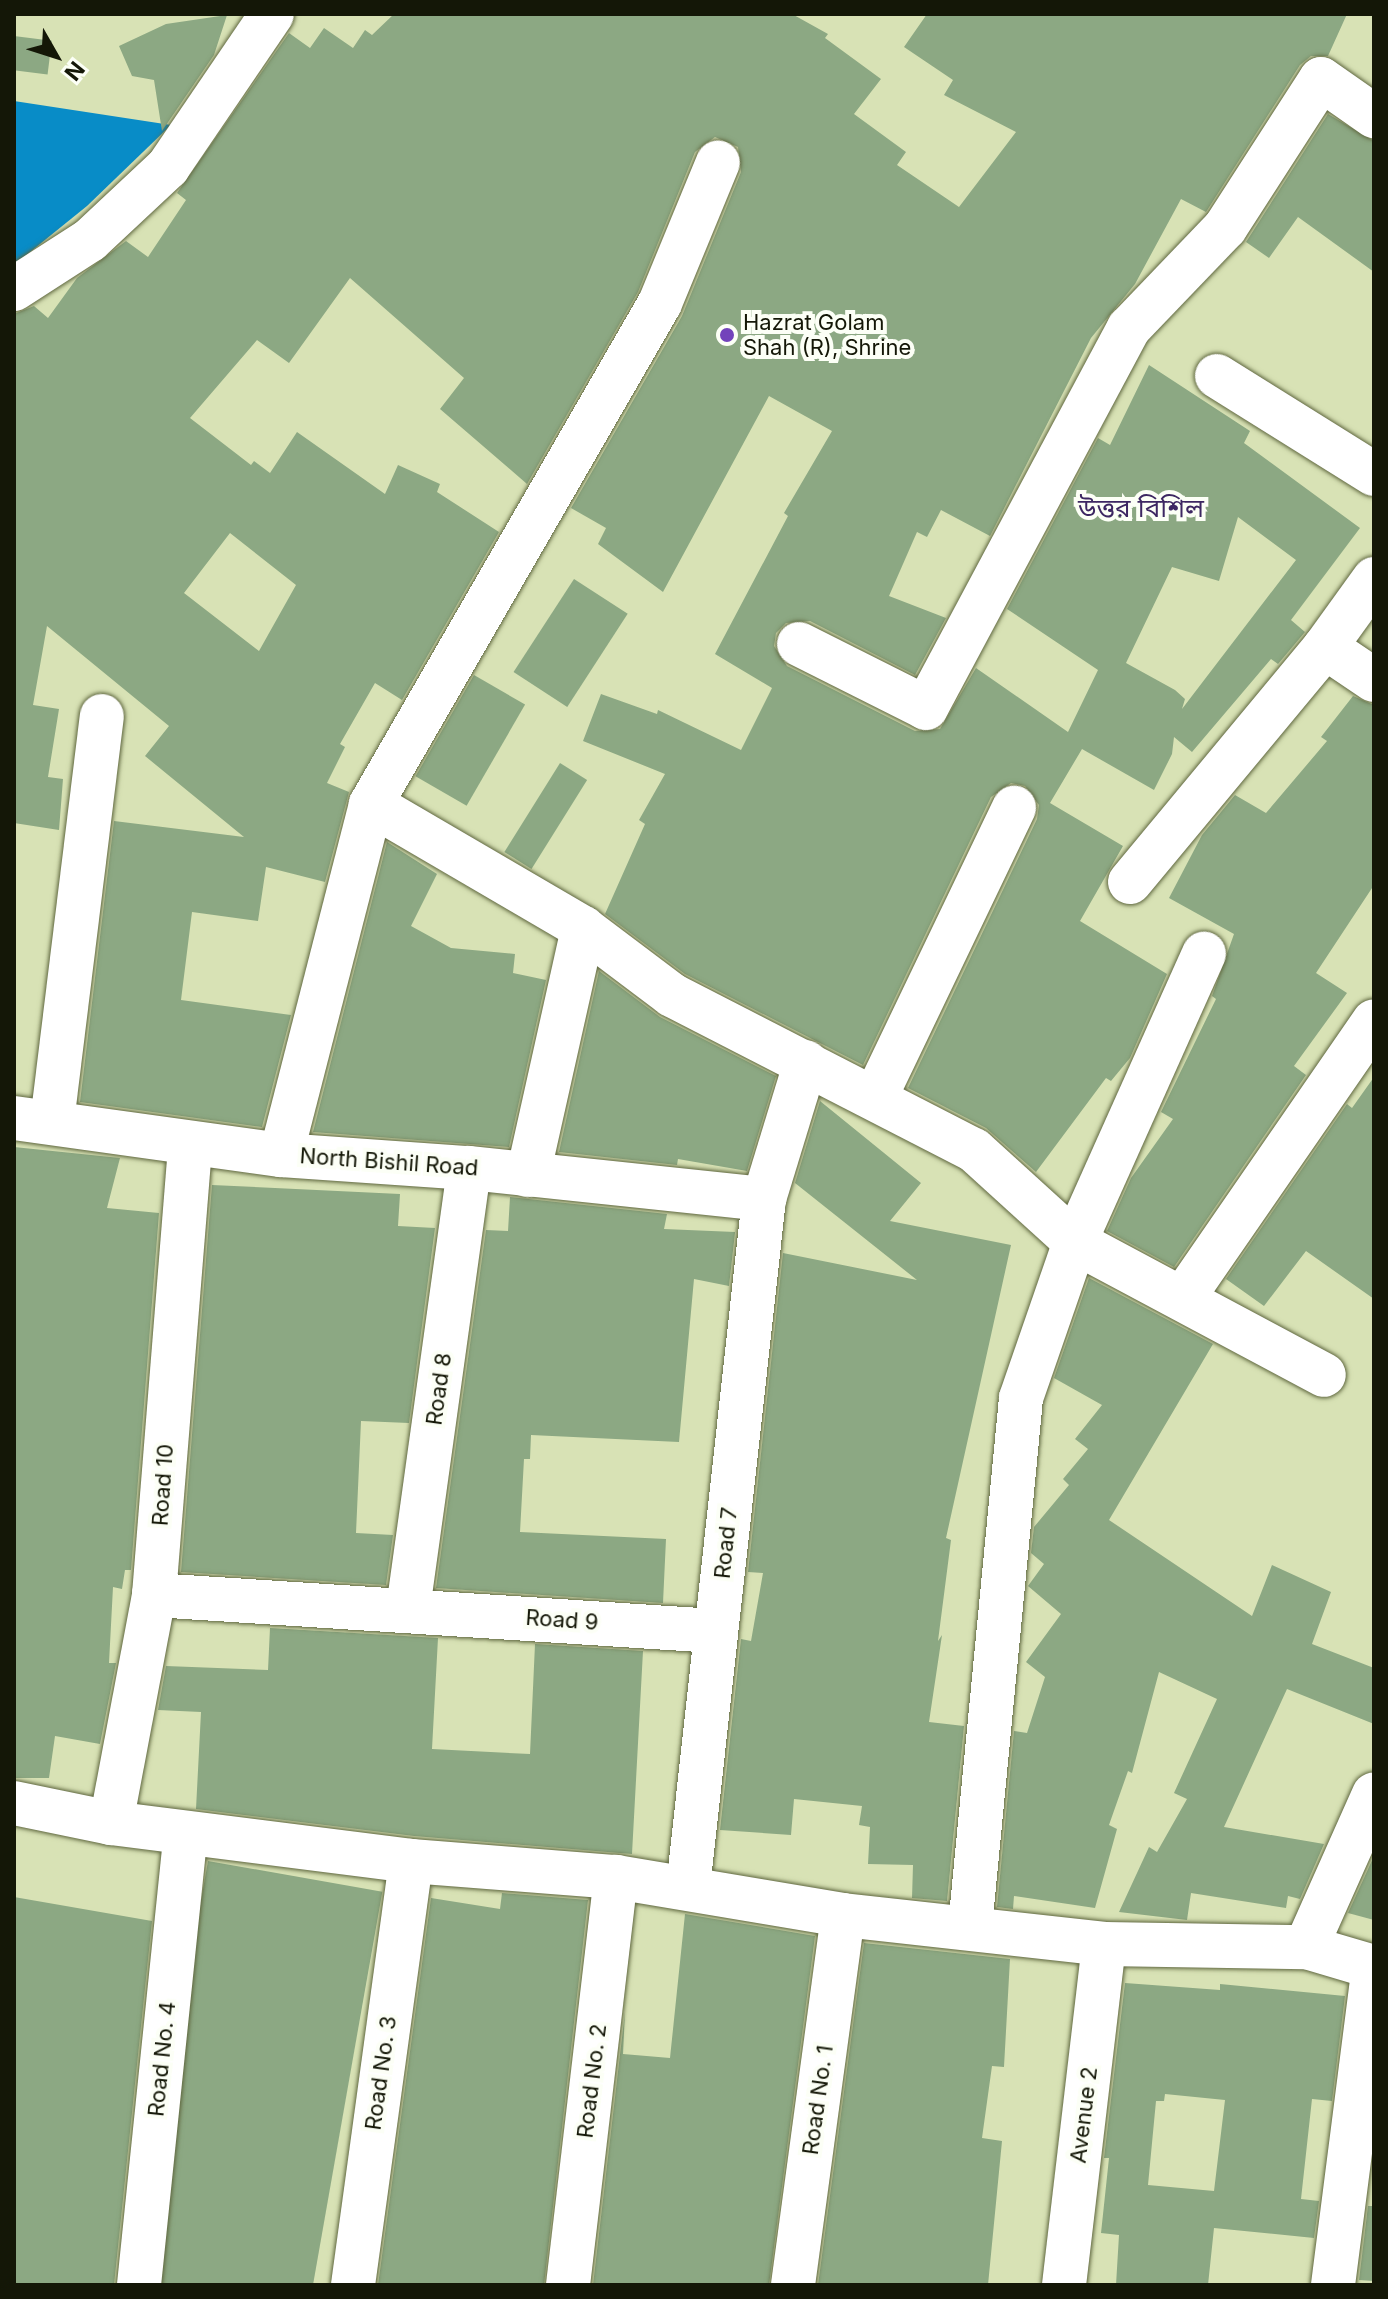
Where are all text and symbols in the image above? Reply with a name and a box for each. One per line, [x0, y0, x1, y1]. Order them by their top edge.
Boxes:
north arrow [16, 16, 96, 96]
text: N [59, 56, 90, 86]
place label: Hazrat Golam Shah (R), Shrine [743, 309, 911, 360]
marker: Hazrat Golam Shah (R), Shrine [718, 326, 736, 344]
district label: উত্তর বিশিল [1078, 492, 1204, 524]
street label: North Bishil Road [299, 1143, 479, 1181]
street label: Road 8 [421, 1351, 457, 1427]
street label: Road 10 [147, 1443, 179, 1527]
street label: Road 7 [709, 1506, 743, 1580]
street label: Road 9 [525, 1604, 599, 1636]
street label: Road No. 4 [143, 2000, 181, 2118]
street label: Road No. 3 [360, 2014, 402, 2132]
street label: Road No. 2 [572, 2022, 612, 2140]
street label: Road No. 1 [797, 2043, 839, 2157]
street label: Avenue 2 [1065, 2065, 1103, 2165]

